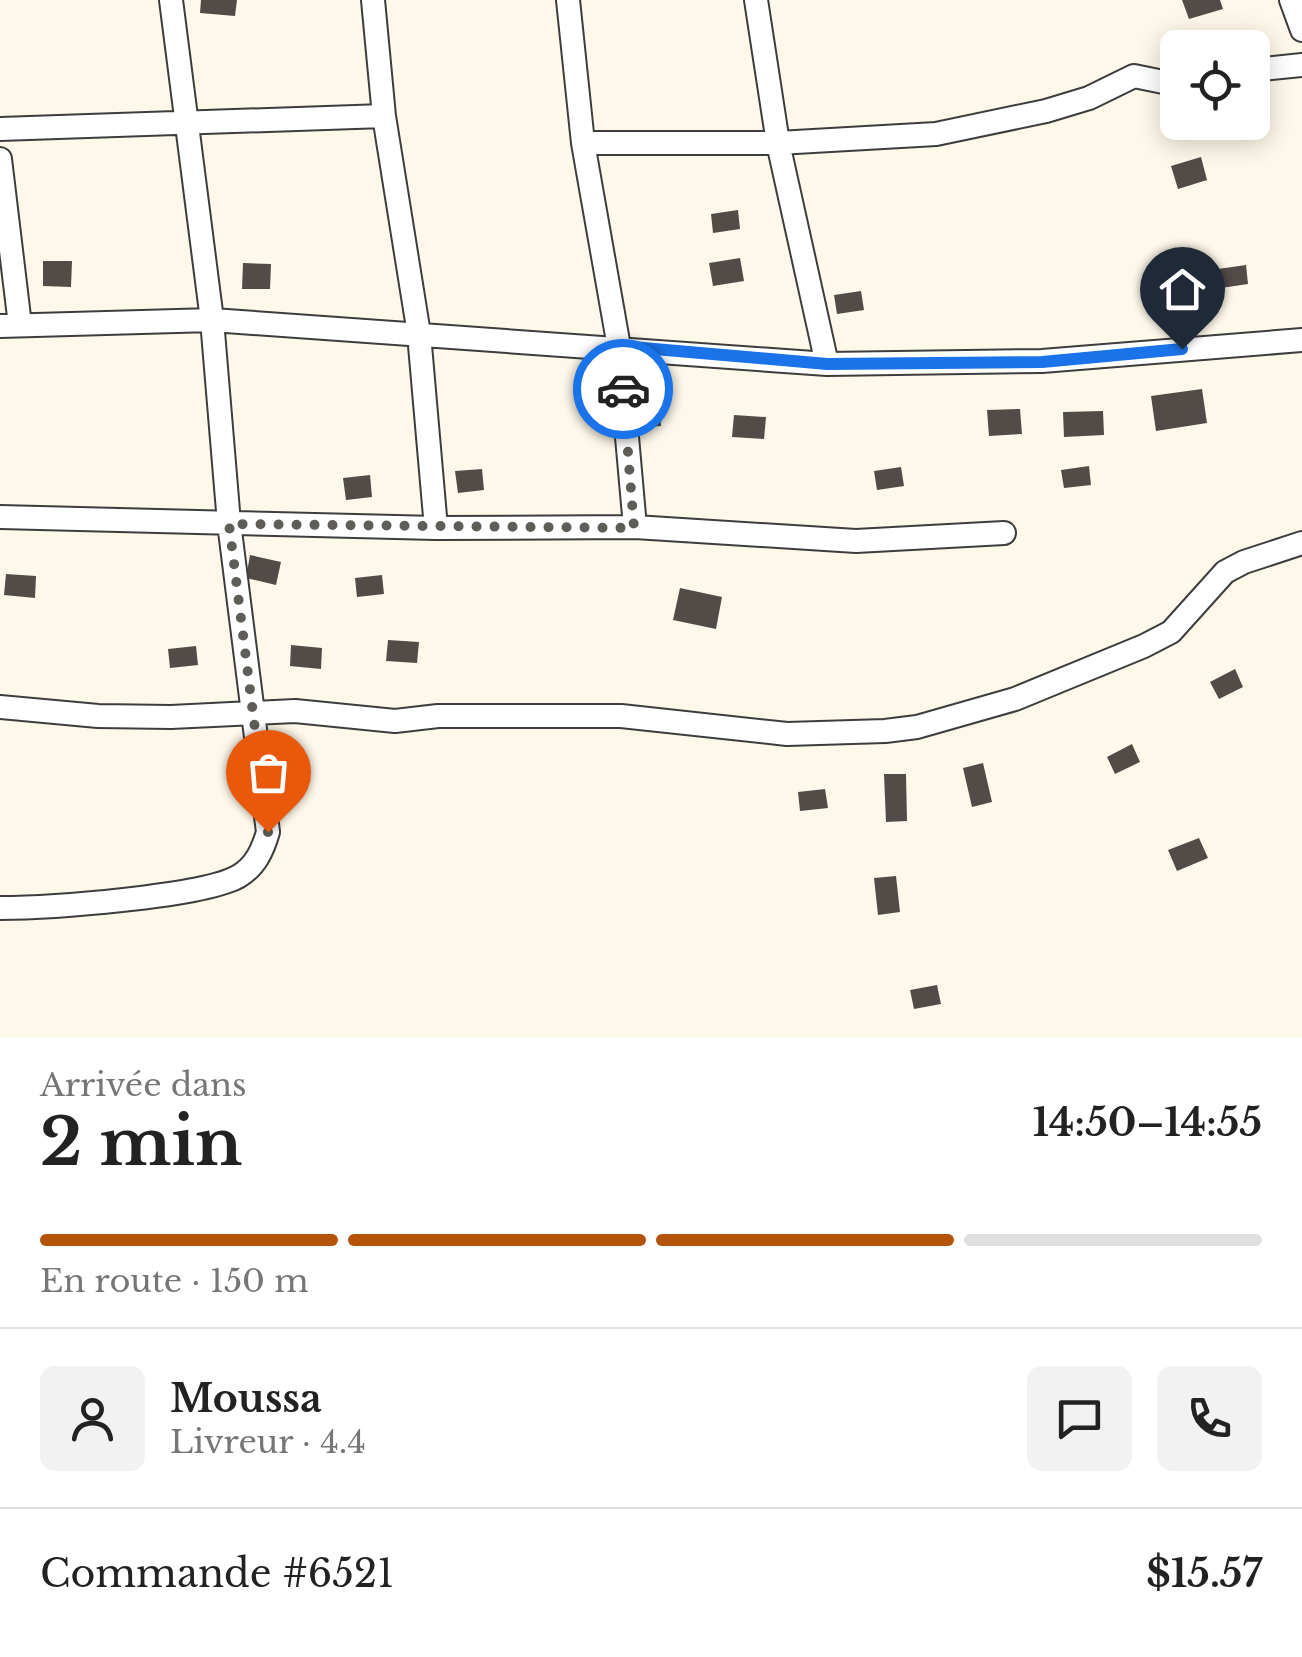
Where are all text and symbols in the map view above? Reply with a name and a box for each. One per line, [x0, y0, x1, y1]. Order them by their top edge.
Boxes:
map controls [1160, 30, 1270, 140]
button: locate [1160, 30, 1270, 140]
pin [1140, 247, 1225, 350]
icon: home [1155, 262, 1210, 317]
courier [573, 339, 673, 439]
icon: car [596, 362, 651, 417]
pin [226, 730, 311, 833]
icon: bag [241, 745, 296, 800]
text: Arrivée dans [40, 1065, 247, 1105]
text: 14:50–14:55 [1033, 1099, 1262, 1146]
text: 2 min [40, 1102, 242, 1183]
text: En route · 150 m [40, 1261, 308, 1301]
button: person [40, 1366, 145, 1471]
button: chat [1027, 1366, 1132, 1471]
button: phone [1157, 1366, 1262, 1471]
text: Moussa [170, 1375, 322, 1422]
text: Livreur · 4.4 [170, 1422, 366, 1462]
text: Commande #6521 [40, 1550, 394, 1597]
text: $15.57 [1146, 1550, 1262, 1597]

